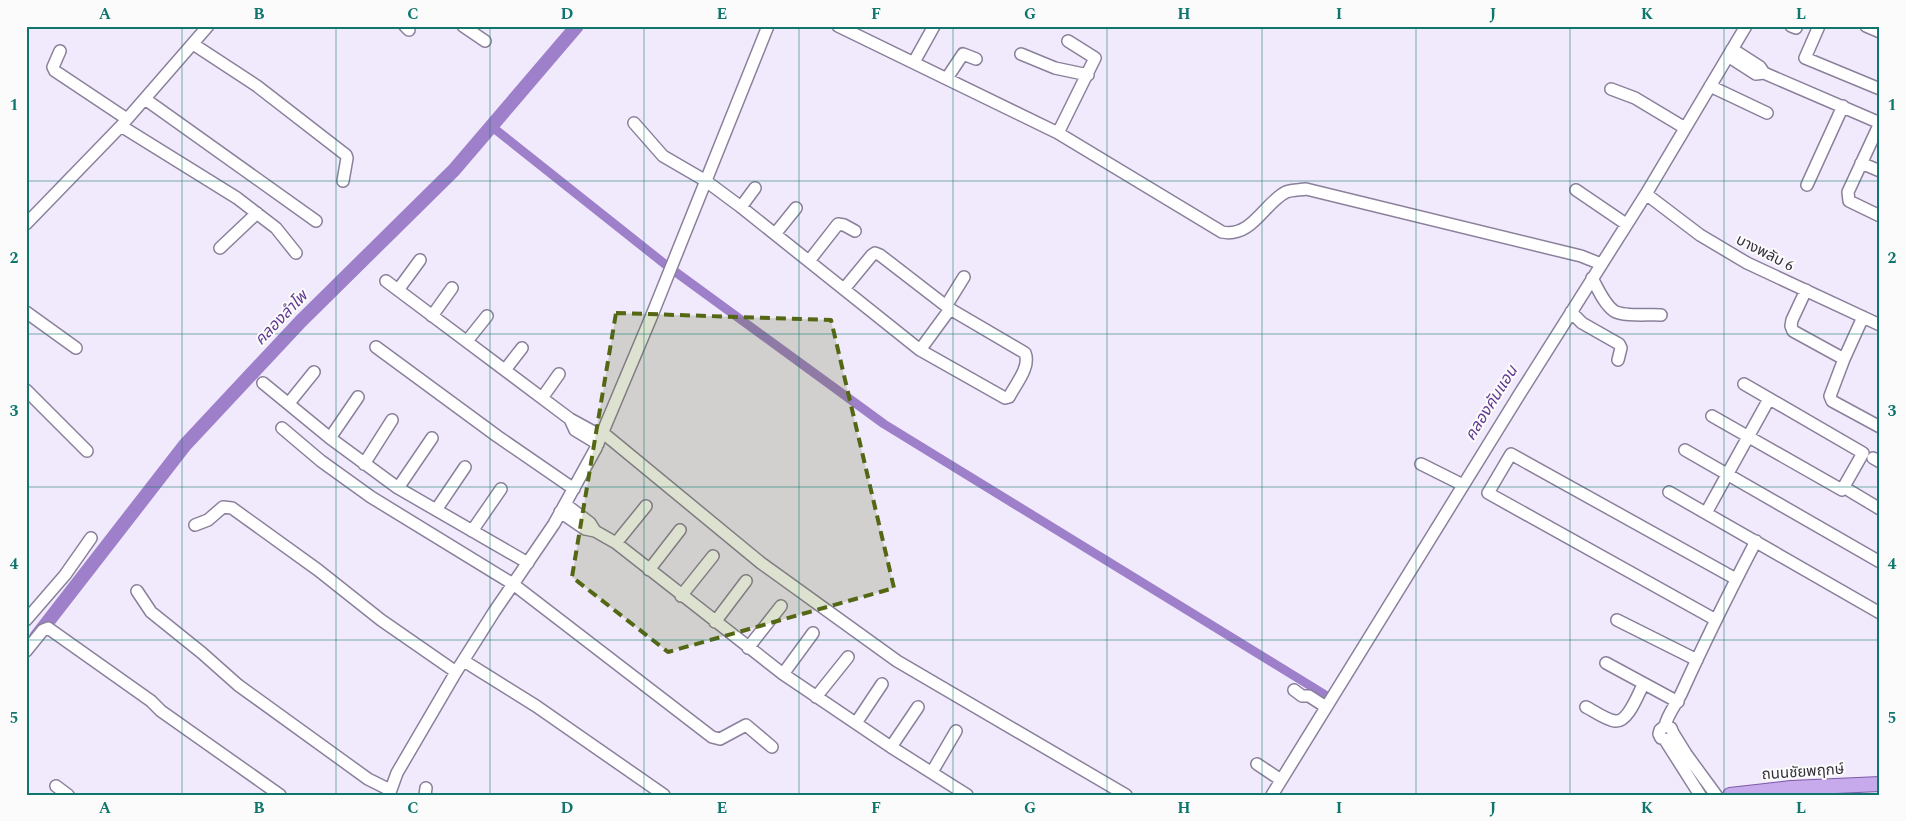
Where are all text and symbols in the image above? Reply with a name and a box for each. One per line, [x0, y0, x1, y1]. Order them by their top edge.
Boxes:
text: A [99, 2, 112, 26]
text: B [253, 2, 265, 26]
text: C [407, 2, 419, 26]
text: D [561, 2, 574, 26]
text: E [717, 2, 727, 26]
text: F [871, 2, 881, 26]
text: G [1024, 2, 1036, 26]
text: H [1177, 2, 1191, 26]
text: I [1336, 2, 1342, 26]
text: J [1490, 2, 1497, 26]
text: K [1641, 2, 1654, 26]
text: L [1796, 2, 1806, 26]
text: 1 [10, 93, 18, 117]
text: 1 [1888, 93, 1896, 117]
street label: บางพลับ 6 [1732, 229, 1799, 278]
text: 2 [10, 246, 19, 270]
text: 2 [1888, 246, 1897, 270]
water label: คลองลำโพ [249, 284, 315, 351]
water label: คลองคันแอน [1458, 360, 1524, 445]
text: 3 [10, 399, 19, 423]
text: 3 [1888, 399, 1897, 423]
text: 4 [10, 552, 19, 576]
text: 4 [1888, 552, 1897, 576]
text: 5 [10, 706, 18, 730]
text: 5 [1888, 706, 1896, 730]
street label: ถนนชัยพฤกษ์ [1761, 758, 1845, 786]
text: A [99, 796, 112, 820]
text: B [253, 796, 265, 820]
text: C [407, 796, 419, 820]
text: D [561, 796, 574, 820]
text: E [717, 796, 727, 820]
text: F [871, 796, 881, 820]
text: G [1024, 796, 1036, 820]
text: H [1177, 796, 1191, 820]
text: I [1336, 796, 1342, 820]
text: J [1490, 796, 1497, 820]
text: K [1641, 796, 1654, 820]
text: L [1796, 796, 1806, 820]

